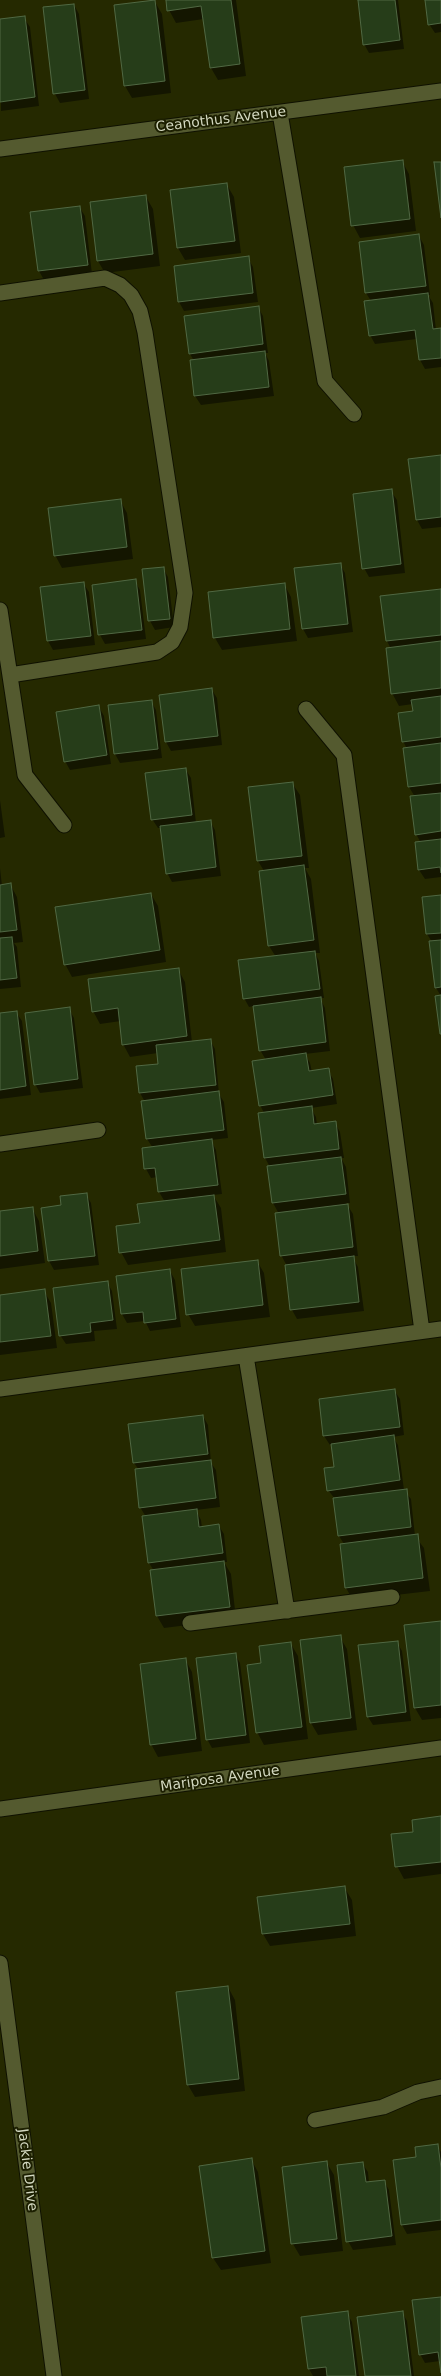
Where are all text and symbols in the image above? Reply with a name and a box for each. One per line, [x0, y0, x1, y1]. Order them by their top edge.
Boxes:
street label: Ceanothus Avenue [155, 104, 287, 136]
street label: Mariposa Avenue [159, 1762, 281, 1796]
street label: Jackie Drive [14, 2128, 40, 2212]

